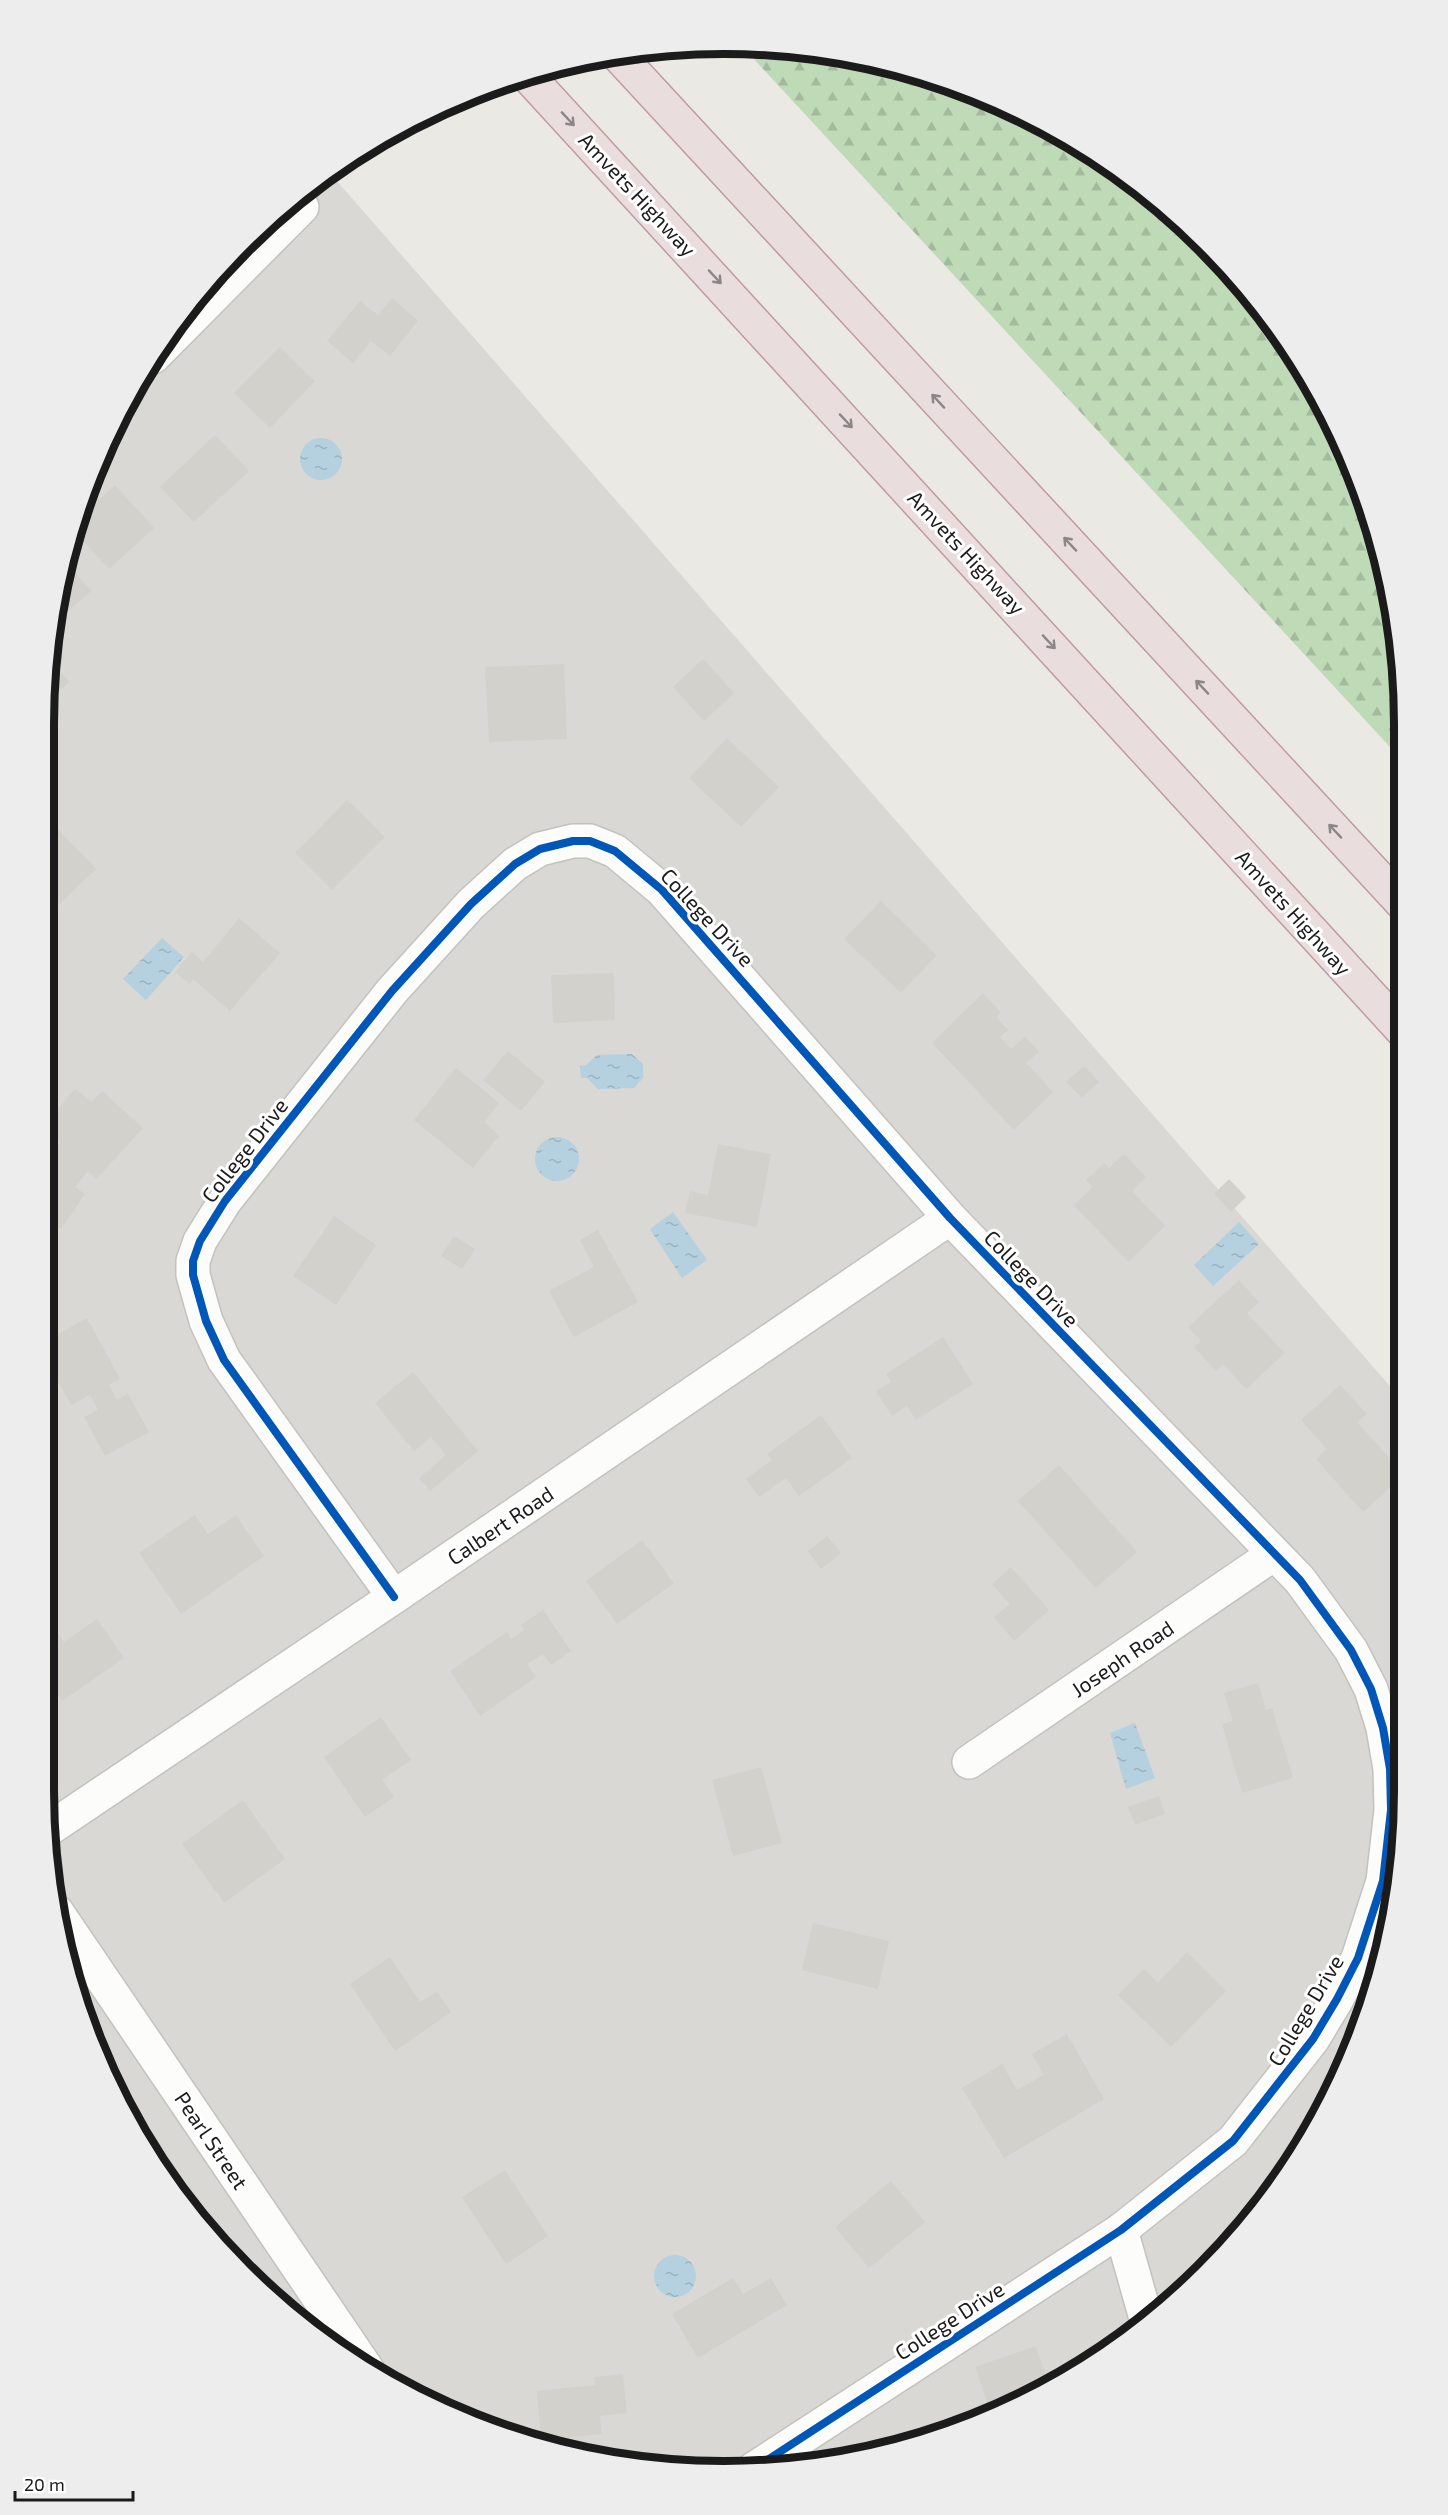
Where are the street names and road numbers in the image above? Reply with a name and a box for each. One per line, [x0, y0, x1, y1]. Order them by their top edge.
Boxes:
street label: Amvets Highway [574, 127, 702, 261]
street label: Amvets Highway [903, 485, 1031, 619]
street label: Amvets Highway [1231, 844, 1357, 980]
street label: College Drive [656, 863, 760, 971]
street label: College Drive [196, 1093, 292, 1207]
street label: College Drive [980, 1224, 1084, 1332]
street label: Calbert Road [442, 1480, 558, 1570]
street label: Joseph Road [1066, 1615, 1178, 1701]
street label: College Drive [1262, 1950, 1348, 2070]
street label: Pearl Street [170, 2086, 254, 2194]
street label: College Drive [890, 2275, 1008, 2365]

